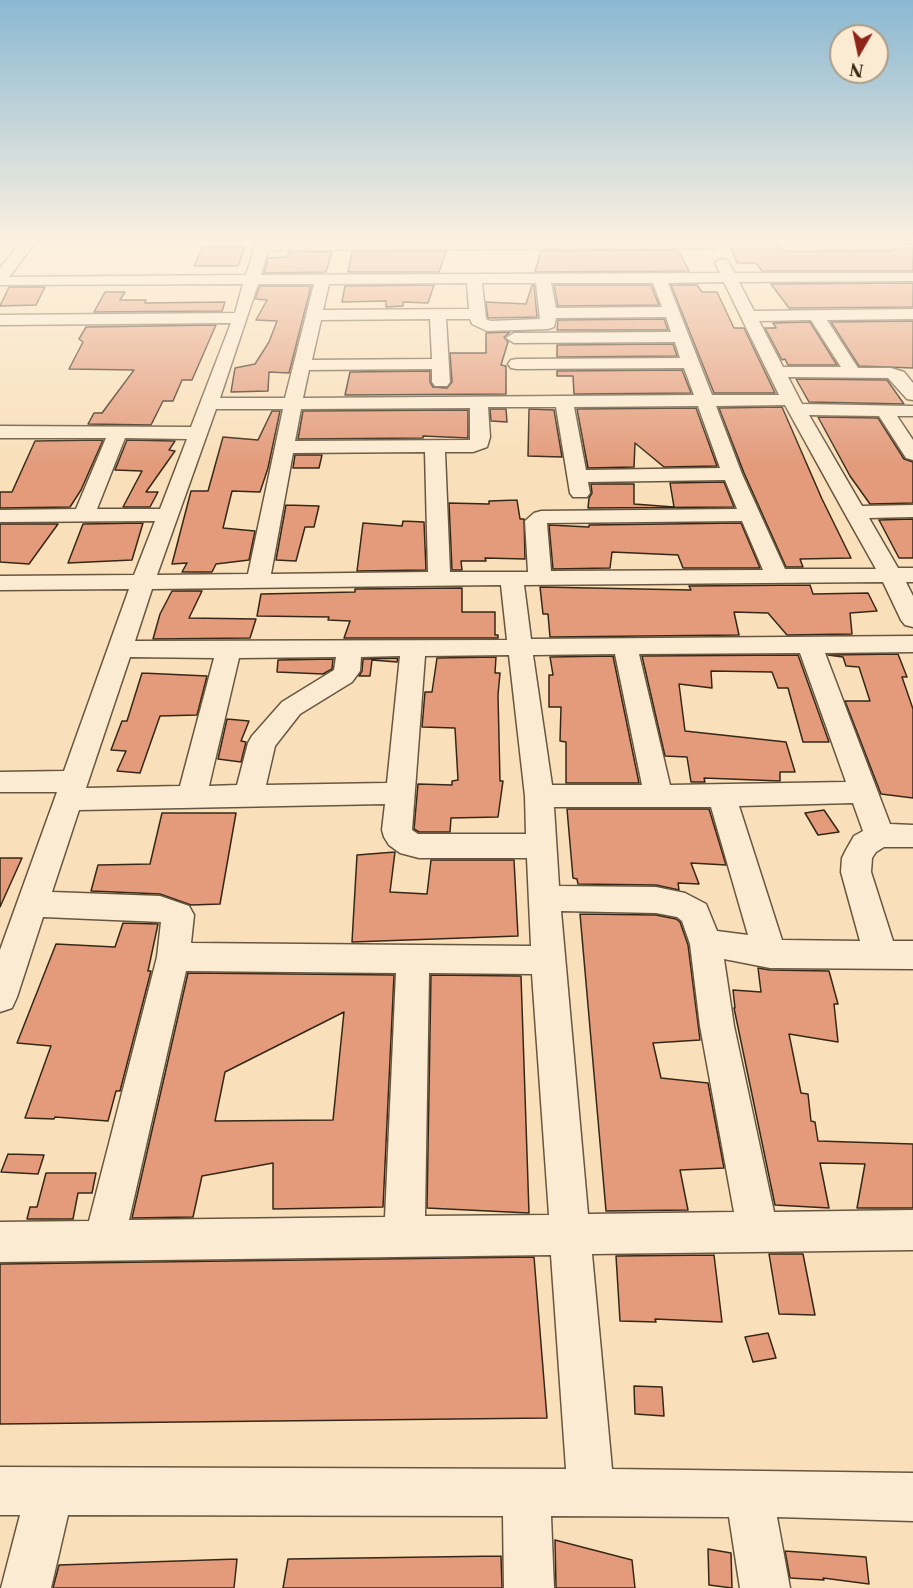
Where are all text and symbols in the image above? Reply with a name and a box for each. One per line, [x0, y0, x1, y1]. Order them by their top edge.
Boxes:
north arrow [829, 24, 889, 84]
text: N [848, 59, 865, 81]

